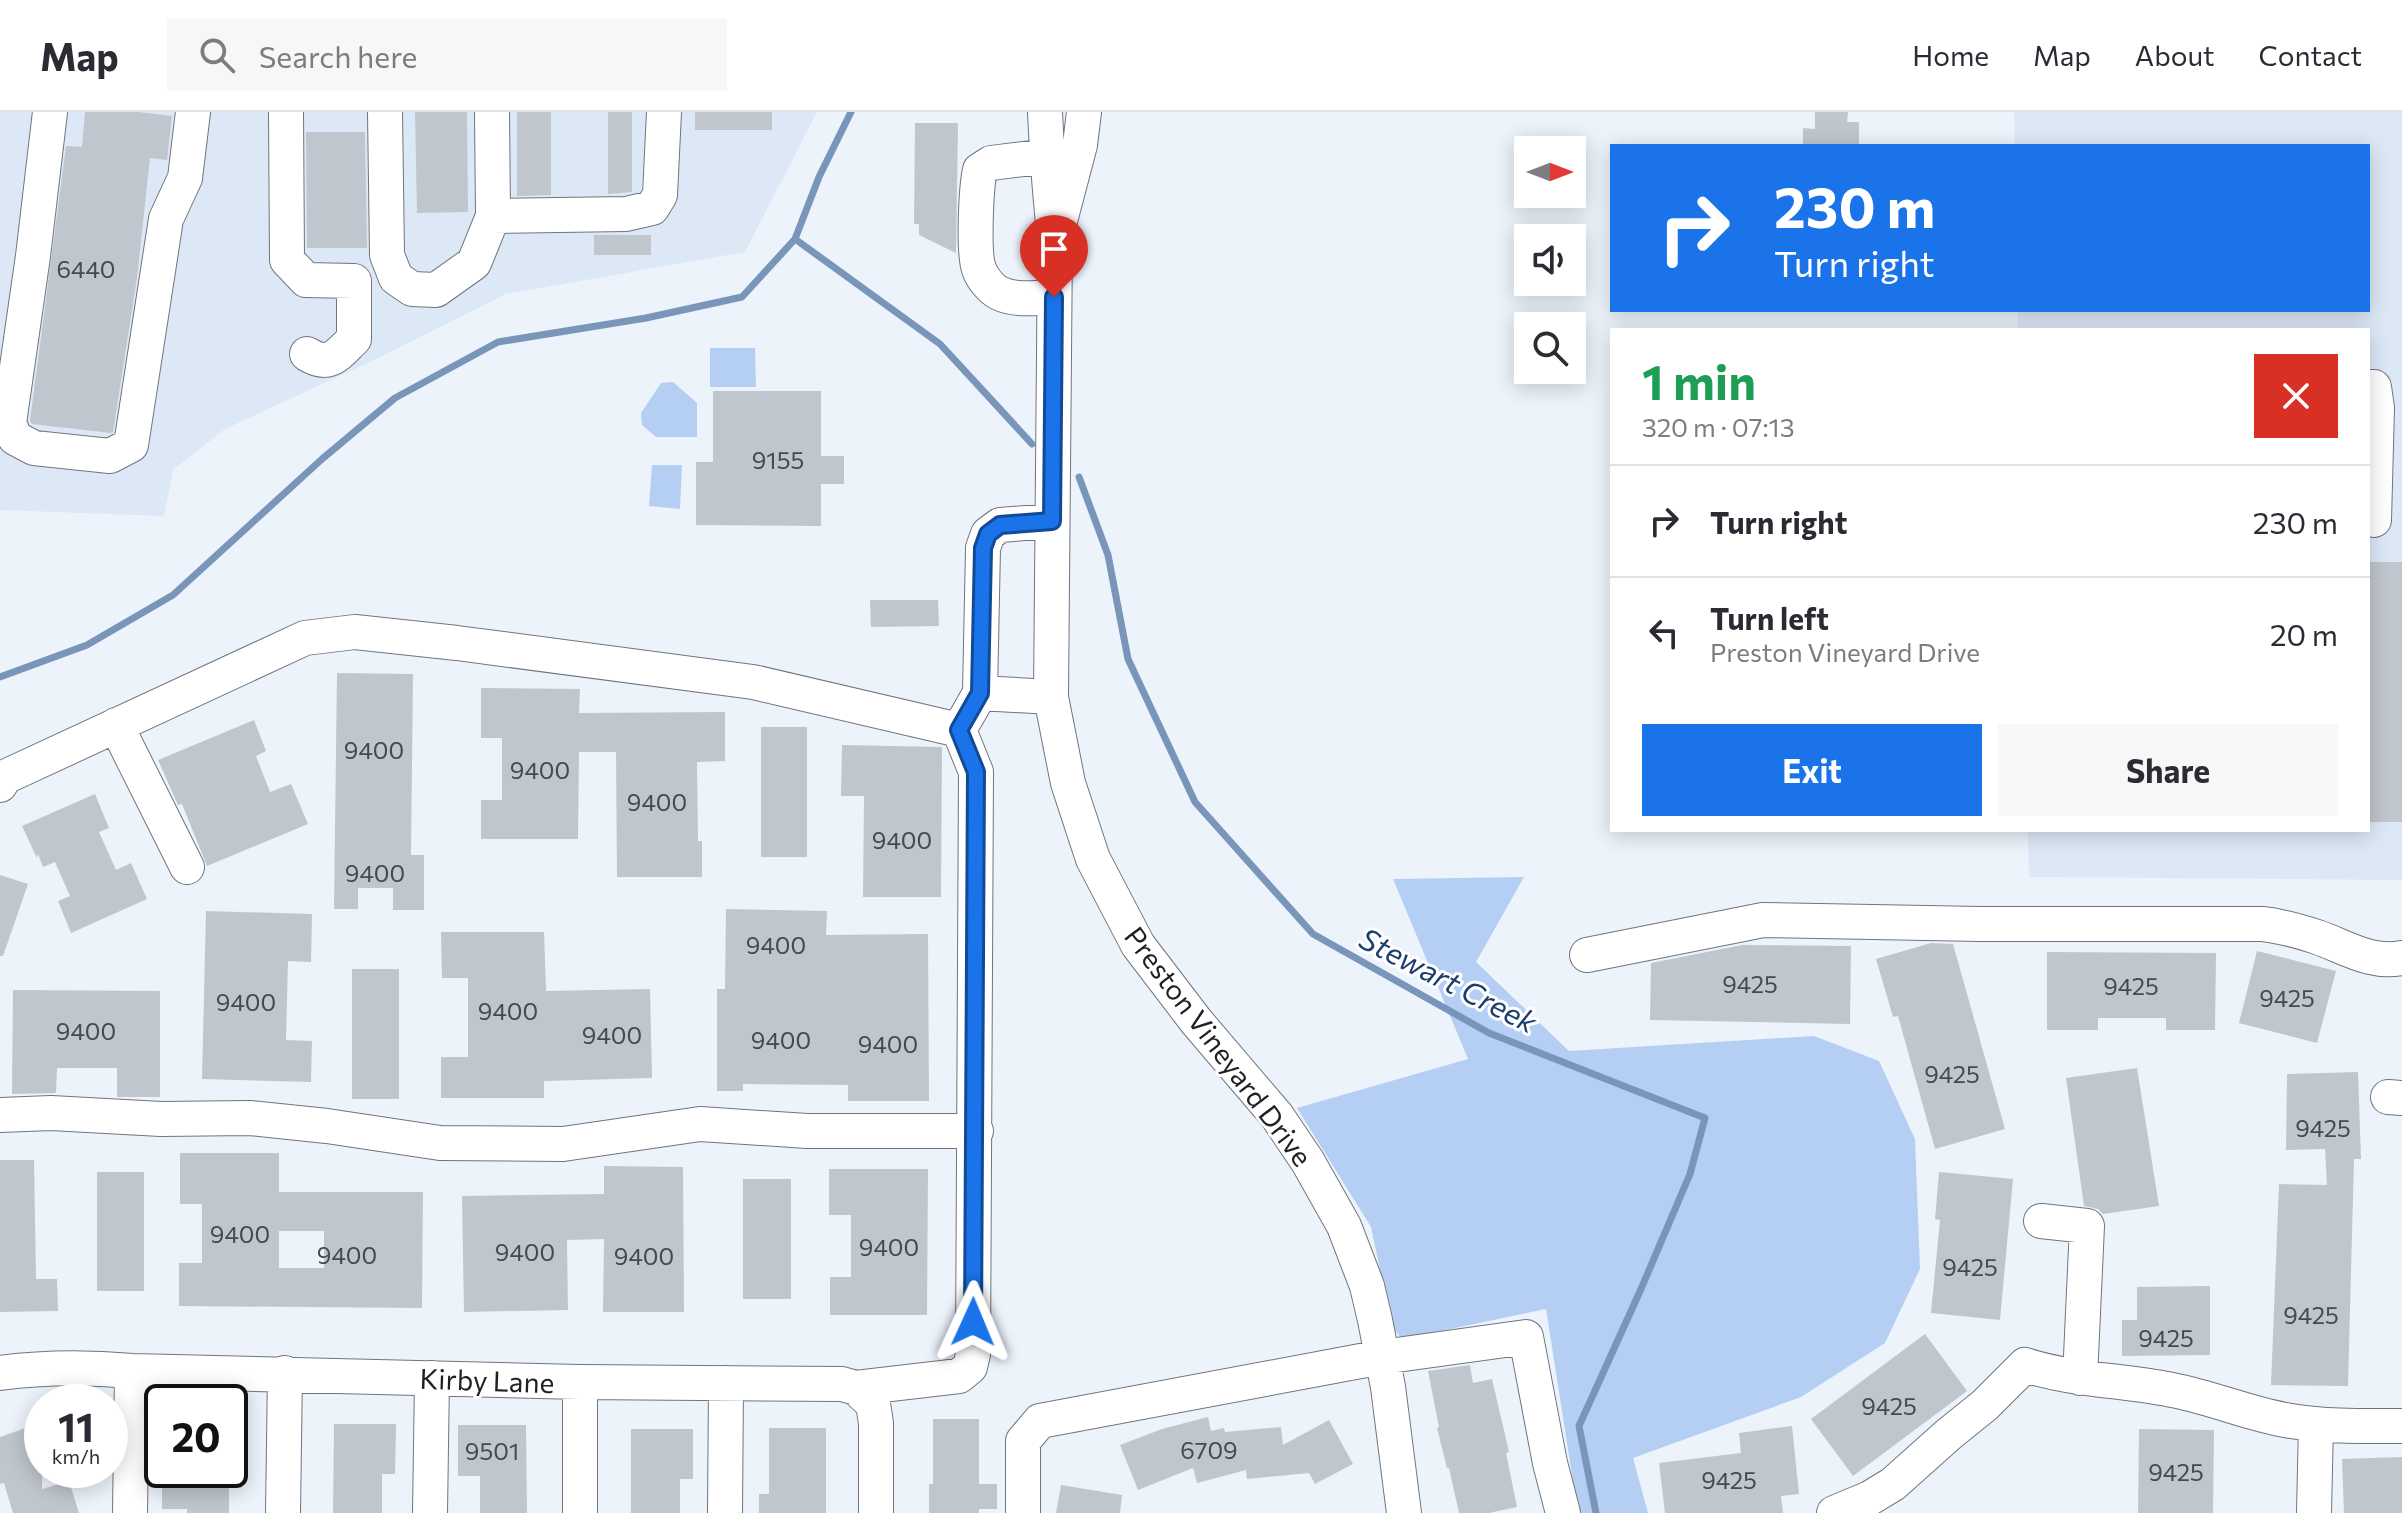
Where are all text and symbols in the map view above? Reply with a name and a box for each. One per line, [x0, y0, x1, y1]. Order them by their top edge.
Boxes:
search box [167, 19, 727, 91]
text: Map [40, 32, 119, 79]
icon: search [195, 33, 239, 77]
text: Search here [259, 37, 417, 74]
text: Home [1912, 38, 1989, 72]
text: Map [2033, 38, 2091, 72]
text: About [2135, 38, 2215, 72]
text: Contact [2259, 38, 2362, 72]
north arrow [1514, 136, 1586, 208]
map controls [1514, 136, 1586, 384]
text: 230 m [1774, 171, 1935, 240]
icon: right [1642, 176, 1746, 280]
pin [1020, 215, 1088, 297]
button: sound [1514, 224, 1586, 296]
icon: arrive [1032, 227, 1076, 271]
text: Turn right [1774, 240, 1935, 284]
house number: 6440 [56, 254, 116, 283]
button: search [1514, 312, 1586, 384]
text: 1 min [1642, 351, 1756, 410]
button: close [2254, 354, 2338, 438]
text: 320 m · 07:13 [1642, 411, 1795, 442]
house number: 9155 [752, 445, 804, 474]
icon: right [1642, 499, 1686, 543]
text: Turn right [1710, 503, 1847, 540]
text: 230 m [2253, 503, 2338, 540]
text: Turn left [1710, 599, 1829, 636]
icon: left [1642, 611, 1686, 655]
text: 20 m [2270, 615, 2338, 652]
text: Preston Vineyard Drive [1710, 636, 1980, 667]
button: Exit [1642, 724, 1982, 816]
button: Share [1998, 724, 2338, 816]
house number: 9400 [344, 735, 404, 764]
house number: 9400 [510, 755, 570, 784]
house number: 9400 [627, 787, 687, 816]
house number: 9400 [872, 825, 932, 854]
house number: 9400 [345, 858, 405, 887]
water label: Stewart Creek [1354, 918, 1545, 1040]
street label: Preston Vineyard Drive [1118, 920, 1320, 1172]
house number: 9400 [746, 930, 806, 959]
house number: 9425 [1722, 969, 1778, 998]
house number: 9425 [2103, 971, 2159, 1000]
house number: 9425 [2259, 983, 2315, 1012]
house number: 9400 [216, 987, 276, 1016]
house number: 9400 [478, 996, 538, 1025]
house number: 9400 [56, 1016, 116, 1045]
house number: 9400 [582, 1020, 642, 1049]
house number: 9400 [751, 1025, 811, 1054]
house number: 9400 [858, 1029, 918, 1058]
house number: 9425 [1924, 1059, 1980, 1088]
house number: 9425 [2295, 1113, 2351, 1142]
house number: 9400 [210, 1219, 270, 1248]
house number: 9400 [859, 1232, 919, 1261]
house number: 9400 [495, 1237, 555, 1266]
house number: 9400 [317, 1240, 377, 1269]
house number: 9400 [614, 1241, 674, 1270]
house number: 9425 [1942, 1252, 1998, 1281]
position arrow [931, 1280, 1015, 1364]
house number: 9425 [2283, 1300, 2339, 1329]
house number: 9425 [2138, 1323, 2194, 1352]
street label: Kirby Lane [419, 1361, 555, 1399]
speed limit sign: 20 [144, 1384, 248, 1488]
house number: 9425 [1861, 1391, 1917, 1420]
text: 11 [58, 1401, 94, 1450]
house number: 6709 [1180, 1435, 1238, 1464]
house number: 9501 [465, 1436, 519, 1465]
text: km/h [52, 1444, 100, 1468]
house number: 9425 [2148, 1457, 2204, 1486]
house number: 9425 [1701, 1465, 1757, 1494]

